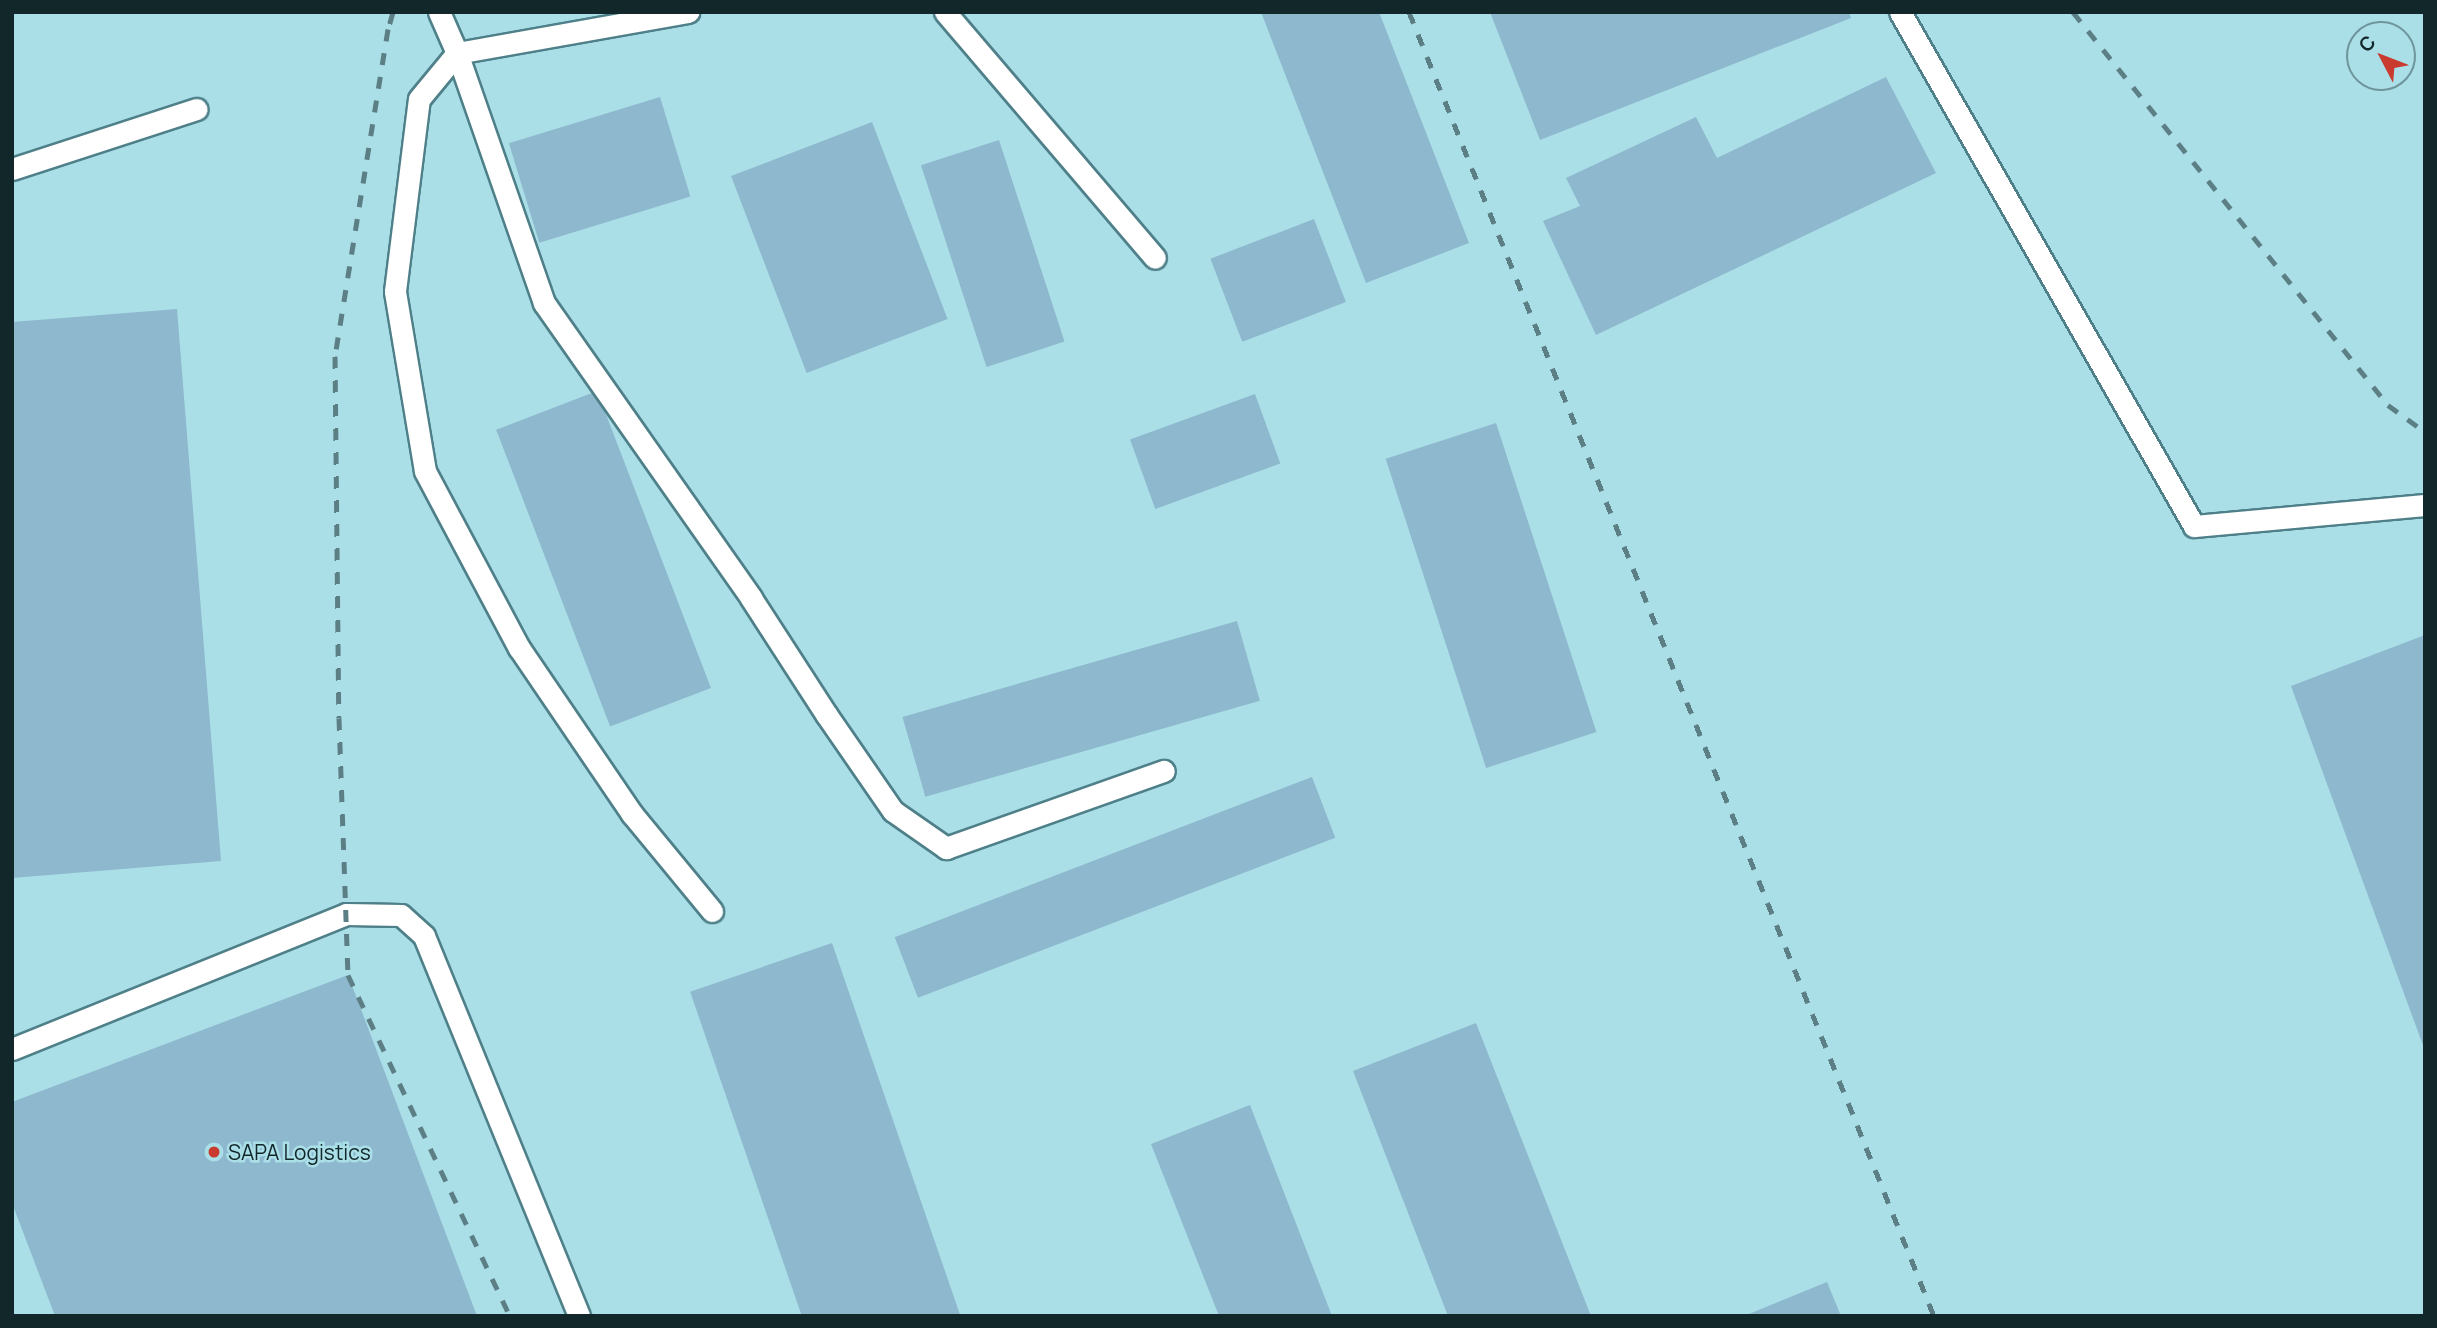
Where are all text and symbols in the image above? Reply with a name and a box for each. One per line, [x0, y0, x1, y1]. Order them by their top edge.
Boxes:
north arrow [2346, 21, 2416, 91]
text: С [2353, 29, 2381, 57]
place label: SAPA Logistics [228, 1139, 371, 1165]
marker: SAPA Logistics [206, 1144, 222, 1160]

